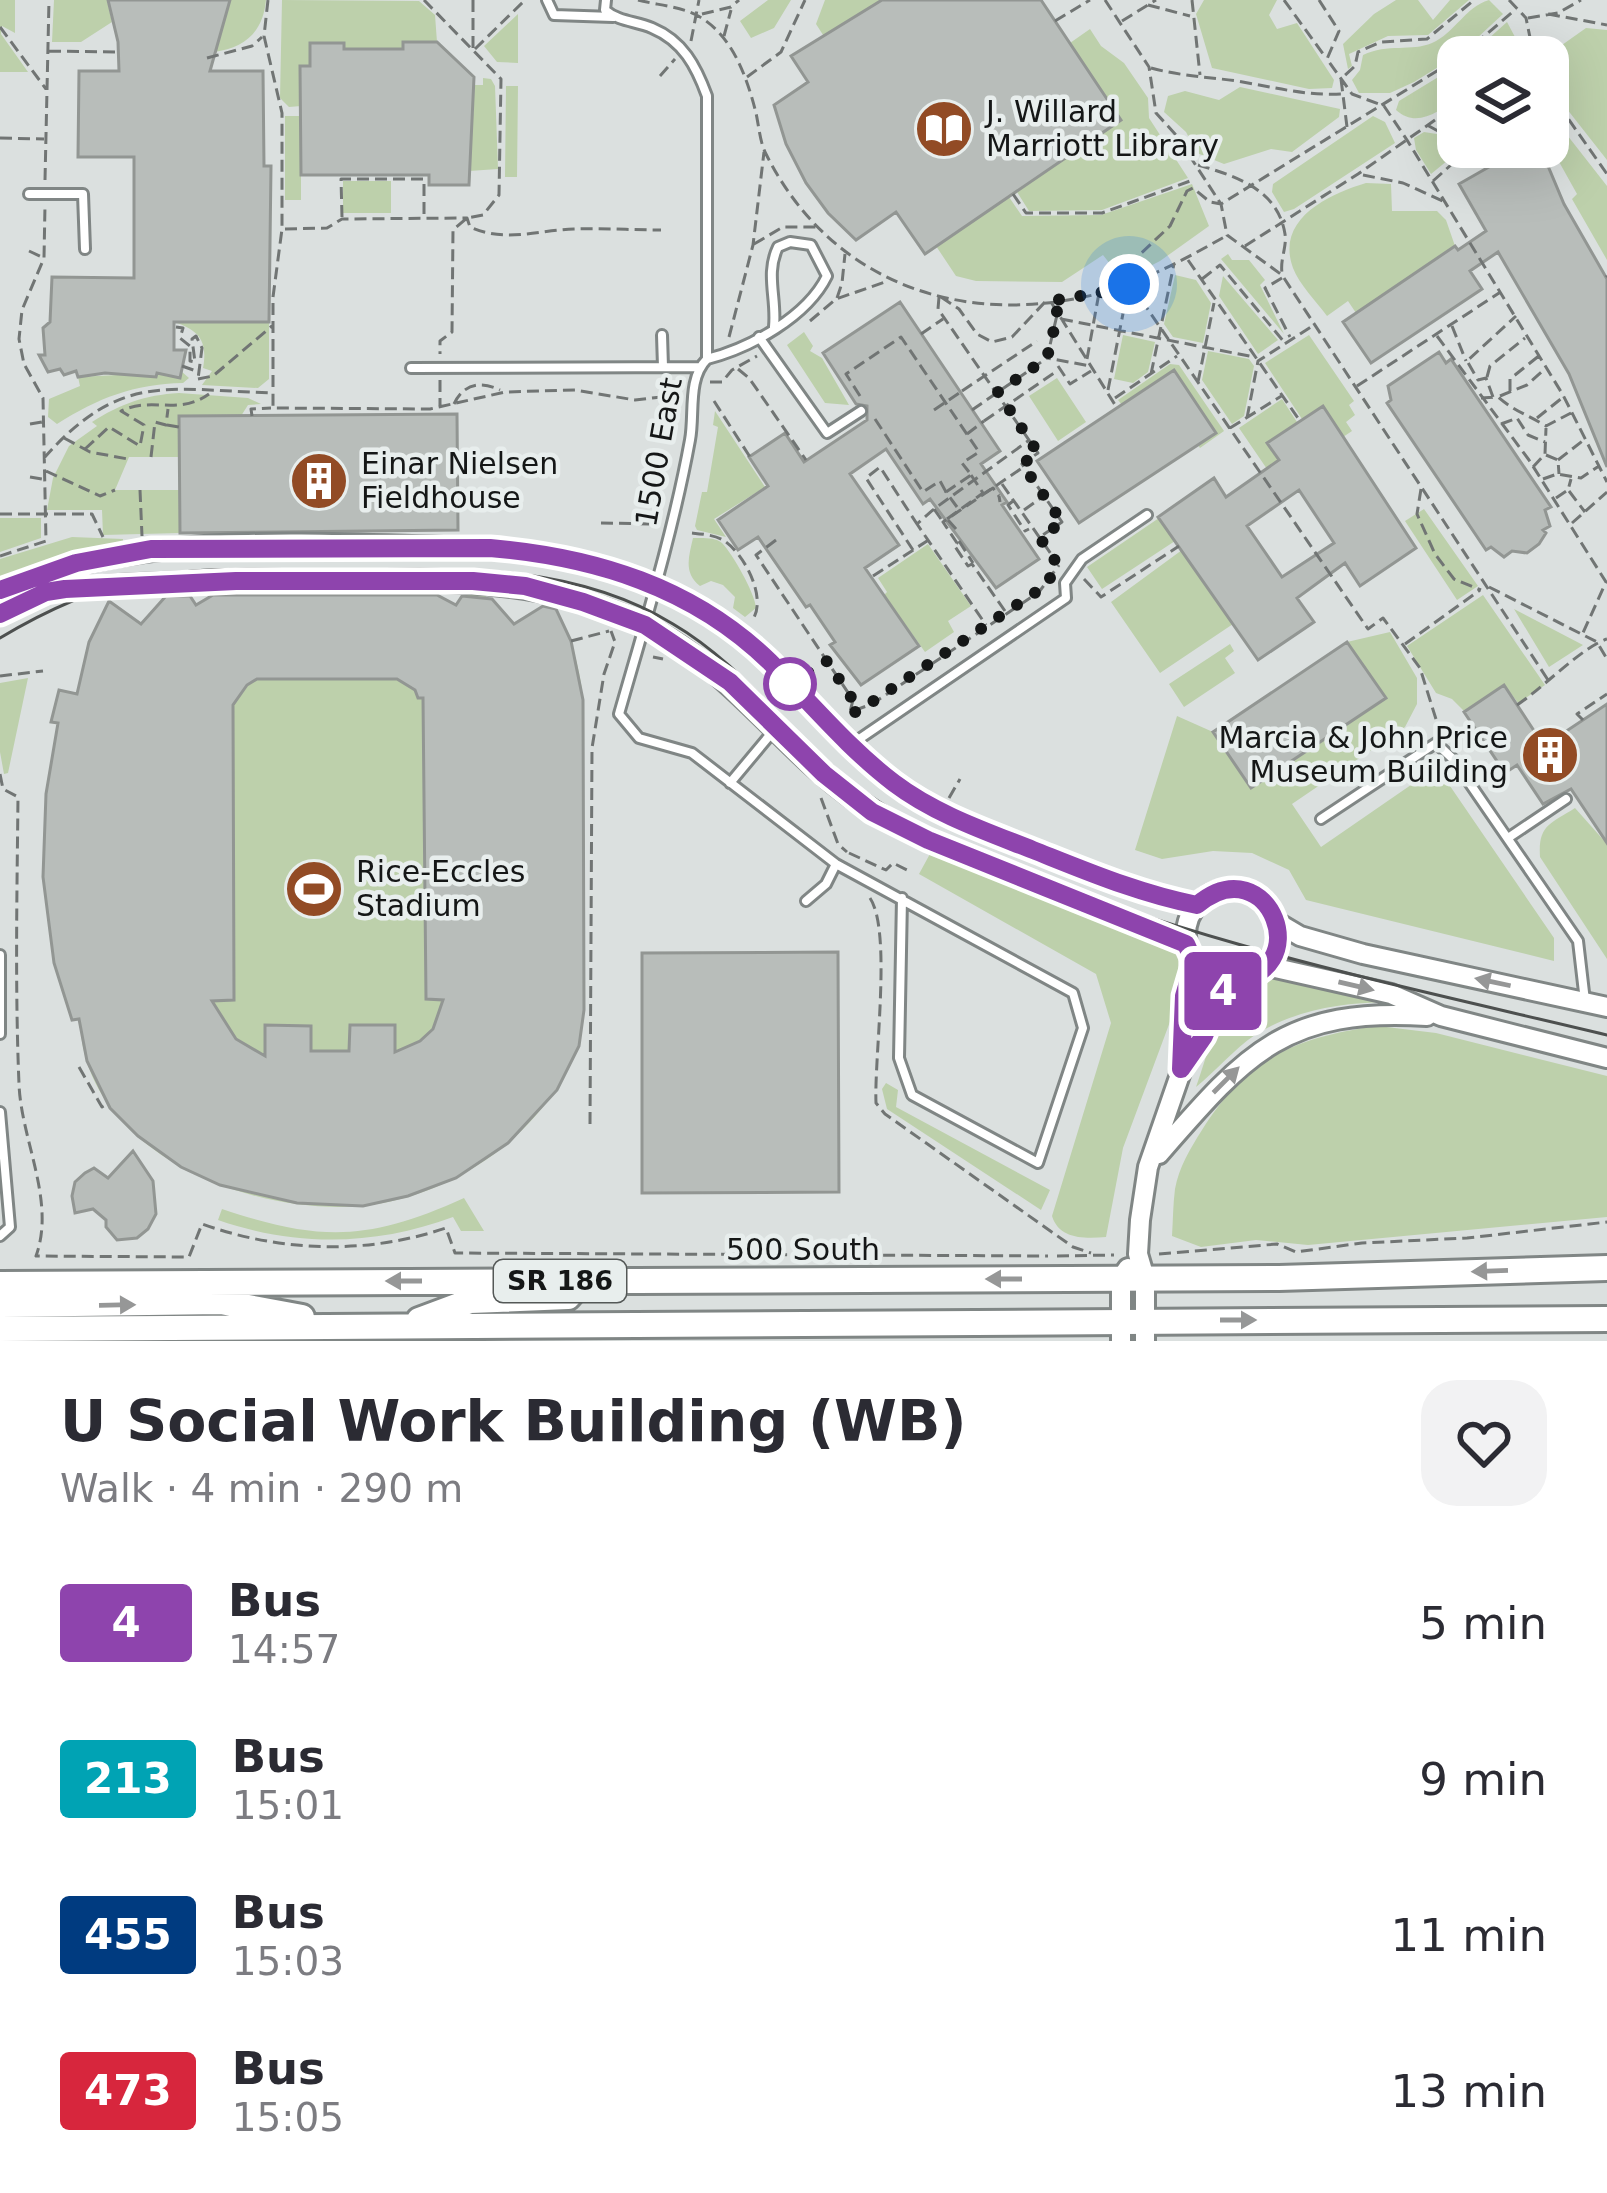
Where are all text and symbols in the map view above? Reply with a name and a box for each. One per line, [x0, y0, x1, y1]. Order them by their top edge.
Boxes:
map controls [1437, 36, 1569, 168]
button: layers [1437, 36, 1569, 168]
place label: J. Willard Marriott Library [984, 94, 1219, 163]
library icon: J. Willard Marriott Library [913, 98, 975, 160]
your location [1099, 254, 1159, 314]
street label: 1500 East [628, 374, 689, 529]
place label: Einar Nielsen Fieldhouse [361, 446, 558, 515]
building icon: Einar Nielsen Fieldhouse [288, 450, 350, 512]
unlabelled marker [765, 659, 815, 709]
place label: Marcia & John Price Museum Building [1218, 720, 1508, 789]
building icon: Marcia & John Price Museum Building [1519, 724, 1581, 786]
place label: Rice-Eccles Stadium [356, 854, 525, 923]
sports icon: Rice-Eccles Stadium [283, 858, 345, 920]
line badge: 4 [1184, 952, 1262, 1030]
text: 4 [1208, 966, 1238, 1015]
one-way arrow [1473, 972, 1511, 991]
one-way arrow [1337, 977, 1374, 996]
one-way arrow [1211, 1066, 1239, 1095]
street label: 500 South [726, 1232, 880, 1267]
road number: SR 186 [494, 1260, 626, 1302]
one-way arrow [1470, 1262, 1508, 1281]
one-way arrow [984, 1269, 1022, 1289]
one-way arrow [384, 1271, 422, 1291]
one-way arrow [99, 1295, 137, 1314]
one-way arrow [1220, 1310, 1258, 1330]
button: heart [1421, 1380, 1547, 1506]
text: U Social Work Building (WB) [60, 1388, 966, 1454]
text: Walk · 4 min · 290 m [60, 1466, 463, 1511]
text: Bus [228, 1574, 321, 1627]
text: 5 min [1419, 1597, 1547, 1650]
text: 4 [111, 1598, 141, 1647]
text: 14:57 [228, 1627, 340, 1672]
text: Bus [232, 1730, 325, 1783]
text: 9 min [1419, 1753, 1547, 1806]
text: 213 [84, 1754, 172, 1803]
text: 15:01 [232, 1783, 344, 1828]
text: Bus [232, 1886, 325, 1939]
text: 11 min [1391, 1909, 1547, 1962]
text: 455 [84, 1910, 172, 1959]
text: 15:03 [232, 1939, 344, 1984]
text: Bus [232, 2042, 325, 2095]
text: 13 min [1391, 2065, 1547, 2118]
text: 473 [84, 2066, 172, 2115]
text: 15:05 [232, 2095, 344, 2140]

